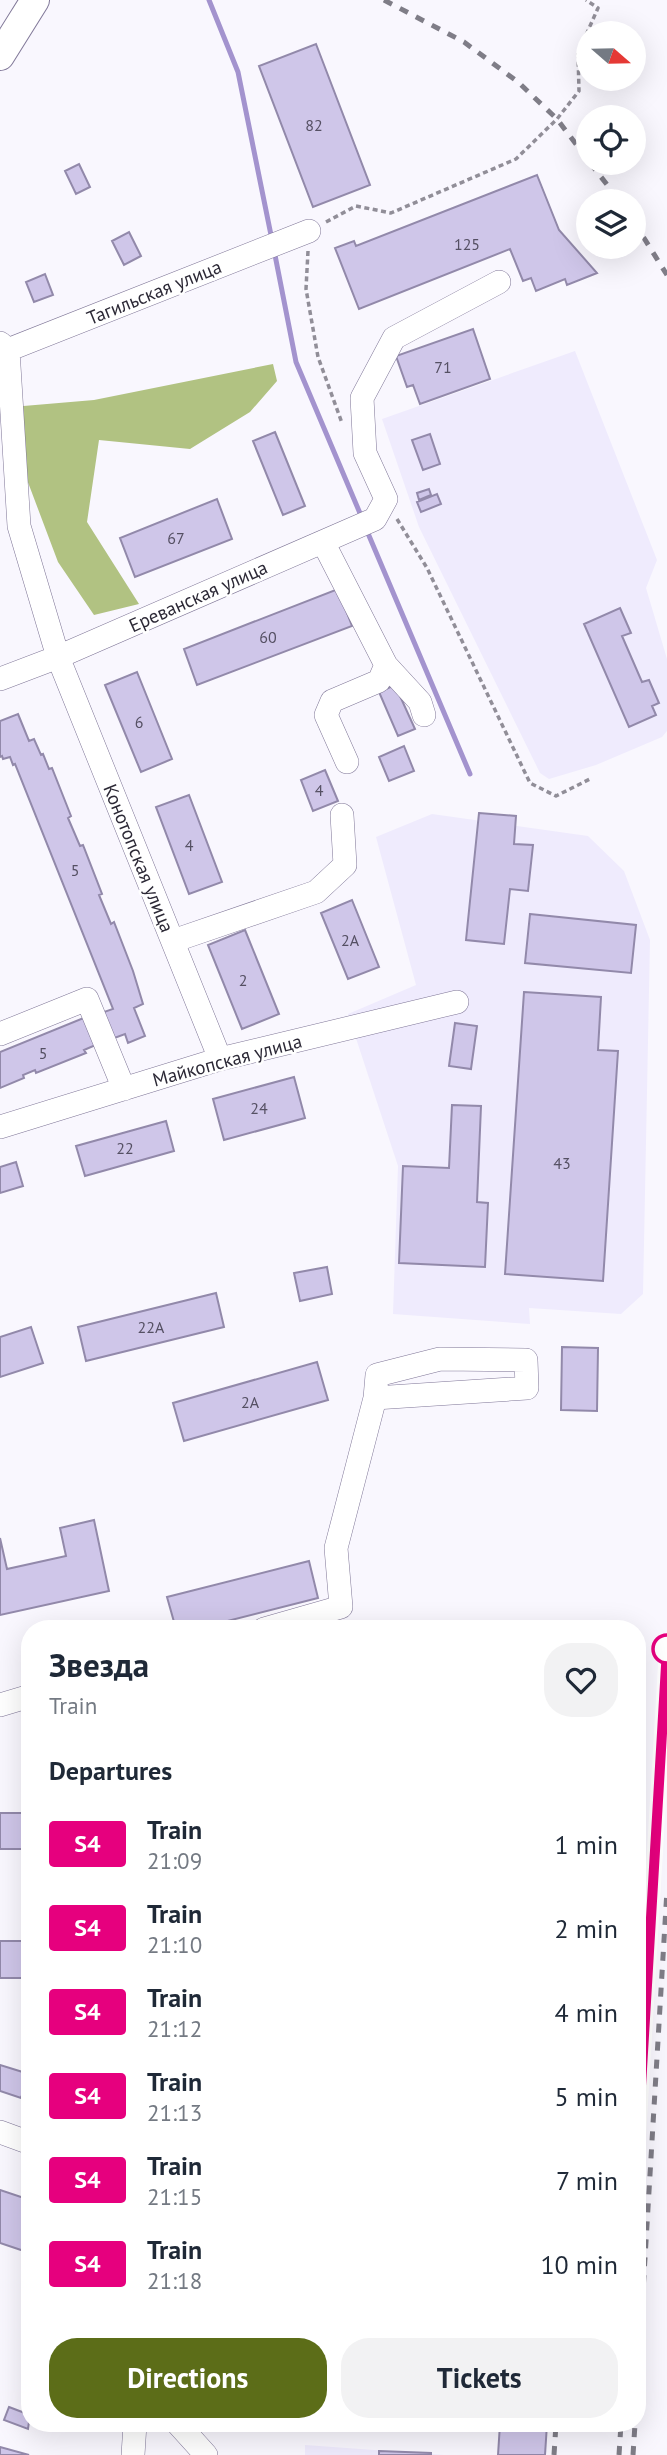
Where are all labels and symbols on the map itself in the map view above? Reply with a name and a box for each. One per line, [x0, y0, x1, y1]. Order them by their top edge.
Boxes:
north arrow [576, 21, 646, 91]
house number: 82 [305, 115, 323, 135]
house number: 125 [454, 234, 480, 254]
street label: Тагильская улица [83, 254, 225, 330]
house number: 71 [434, 357, 452, 377]
house number: 67 [167, 528, 185, 548]
street label: Ереванская улица [125, 555, 271, 637]
house number: 60 [259, 627, 277, 647]
house number: 6 [135, 712, 143, 732]
street label: Конотопская улица [98, 780, 180, 936]
house number: 4 [315, 780, 324, 800]
house number: 4 [185, 835, 194, 855]
house number: 5 [71, 860, 79, 880]
house number: 2А [341, 930, 360, 950]
house number: 2 [239, 970, 247, 990]
street label: Майкопская улица [150, 1029, 304, 1091]
house number: 5 [39, 1043, 47, 1063]
house number: 24 [250, 1098, 268, 1118]
house number: 22 [116, 1138, 134, 1158]
house number: 43 [553, 1153, 571, 1173]
house number: 22А [138, 1317, 165, 1337]
house number: 2А [241, 1392, 260, 1412]
unlabelled marker [652, 1634, 667, 1664]

